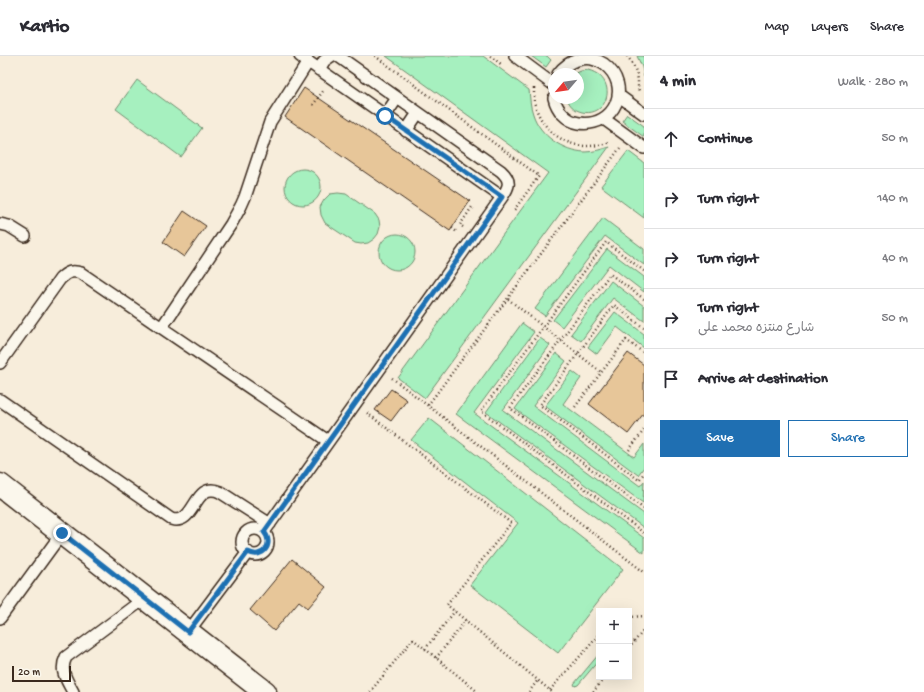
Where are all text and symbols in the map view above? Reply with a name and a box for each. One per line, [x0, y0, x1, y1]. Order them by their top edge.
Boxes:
text: Kartio [20, 16, 69, 39]
text: Map [765, 19, 789, 36]
text: Layers [811, 19, 848, 36]
text: Share [870, 19, 904, 36]
north arrow [548, 68, 584, 104]
text: 4 min [660, 72, 696, 92]
text: Walk · 280 m [838, 75, 908, 90]
route start [376, 107, 394, 125]
icon: ahead [660, 128, 682, 150]
text: Continue [698, 130, 752, 148]
text: 50 m [881, 131, 908, 146]
icon: right [660, 188, 682, 210]
text: Turn right [698, 190, 758, 208]
text: 140 m [877, 191, 908, 206]
icon: right [660, 248, 682, 270]
text: Turn right [698, 250, 758, 268]
text: 40 m [882, 251, 908, 266]
text: Turn right [698, 299, 758, 317]
icon: right [660, 308, 682, 330]
text: 50 m [881, 311, 908, 326]
text: شارع منتزه محمد على [698, 321, 814, 336]
icon: arrive [660, 368, 682, 390]
text: Arrive at destination [698, 370, 828, 388]
button: Save [660, 420, 780, 457]
button: Share [788, 420, 908, 457]
route end [53, 524, 71, 542]
map controls [596, 608, 632, 680]
button: + [596, 608, 632, 644]
button: − [596, 644, 632, 680]
scale bar [12, 664, 71, 683]
text: 20 m [18, 667, 40, 679]

